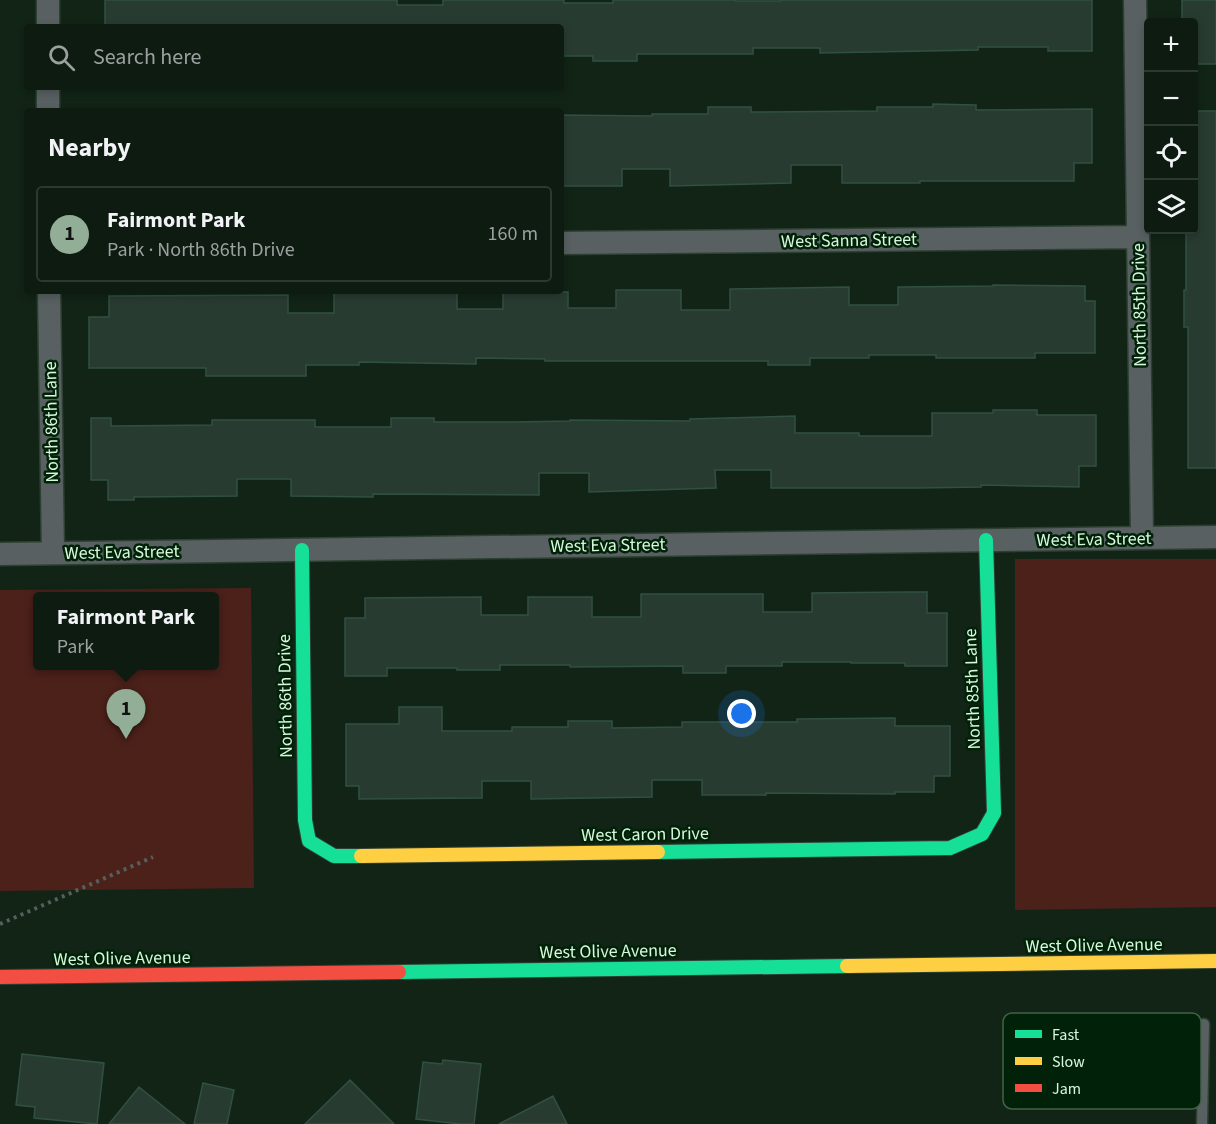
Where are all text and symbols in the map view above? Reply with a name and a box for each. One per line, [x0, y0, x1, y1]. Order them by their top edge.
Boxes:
map controls [1144, 18, 1198, 234]
button: + [1144, 18, 1198, 72]
search box [24, 24, 564, 90]
icon: search [45, 41, 78, 74]
text: Search here [93, 41, 201, 73]
button: − [1144, 72, 1198, 126]
button: locate [1144, 126, 1198, 180]
text: Nearby [48, 129, 131, 166]
button: layers [1144, 180, 1198, 234]
text: Fairmont Park [107, 204, 245, 236]
text: 1 [64, 220, 75, 248]
text: 160 m [488, 220, 538, 248]
street label: West Sanna Street [781, 227, 917, 254]
text: Park · North 86th Drive [107, 236, 295, 264]
street label: North 85th Drive [1126, 243, 1153, 367]
street label: North 86th Lane [38, 361, 65, 483]
street label: West Eva Street [1036, 526, 1152, 553]
street label: West Eva Street [550, 532, 666, 559]
street label: West Eva Street [64, 539, 180, 566]
popup [33, 592, 219, 670]
text: Fairmont Park [57, 601, 195, 633]
street label: North 85th Lane [958, 628, 987, 750]
text: Park [57, 633, 94, 661]
street label: North 86th Drive [272, 634, 299, 758]
pin: 1 [106, 690, 146, 739]
your location [727, 699, 756, 728]
street label: West Caron Drive [581, 821, 709, 848]
street label: West Olive Avenue [1025, 932, 1163, 959]
street label: West Olive Avenue [539, 938, 677, 965]
street label: West Olive Avenue [53, 945, 191, 972]
legend [1003, 1013, 1201, 1109]
text: Fast [1052, 1024, 1080, 1046]
text: Slow [1052, 1051, 1085, 1073]
text: Jam [1052, 1078, 1081, 1100]

